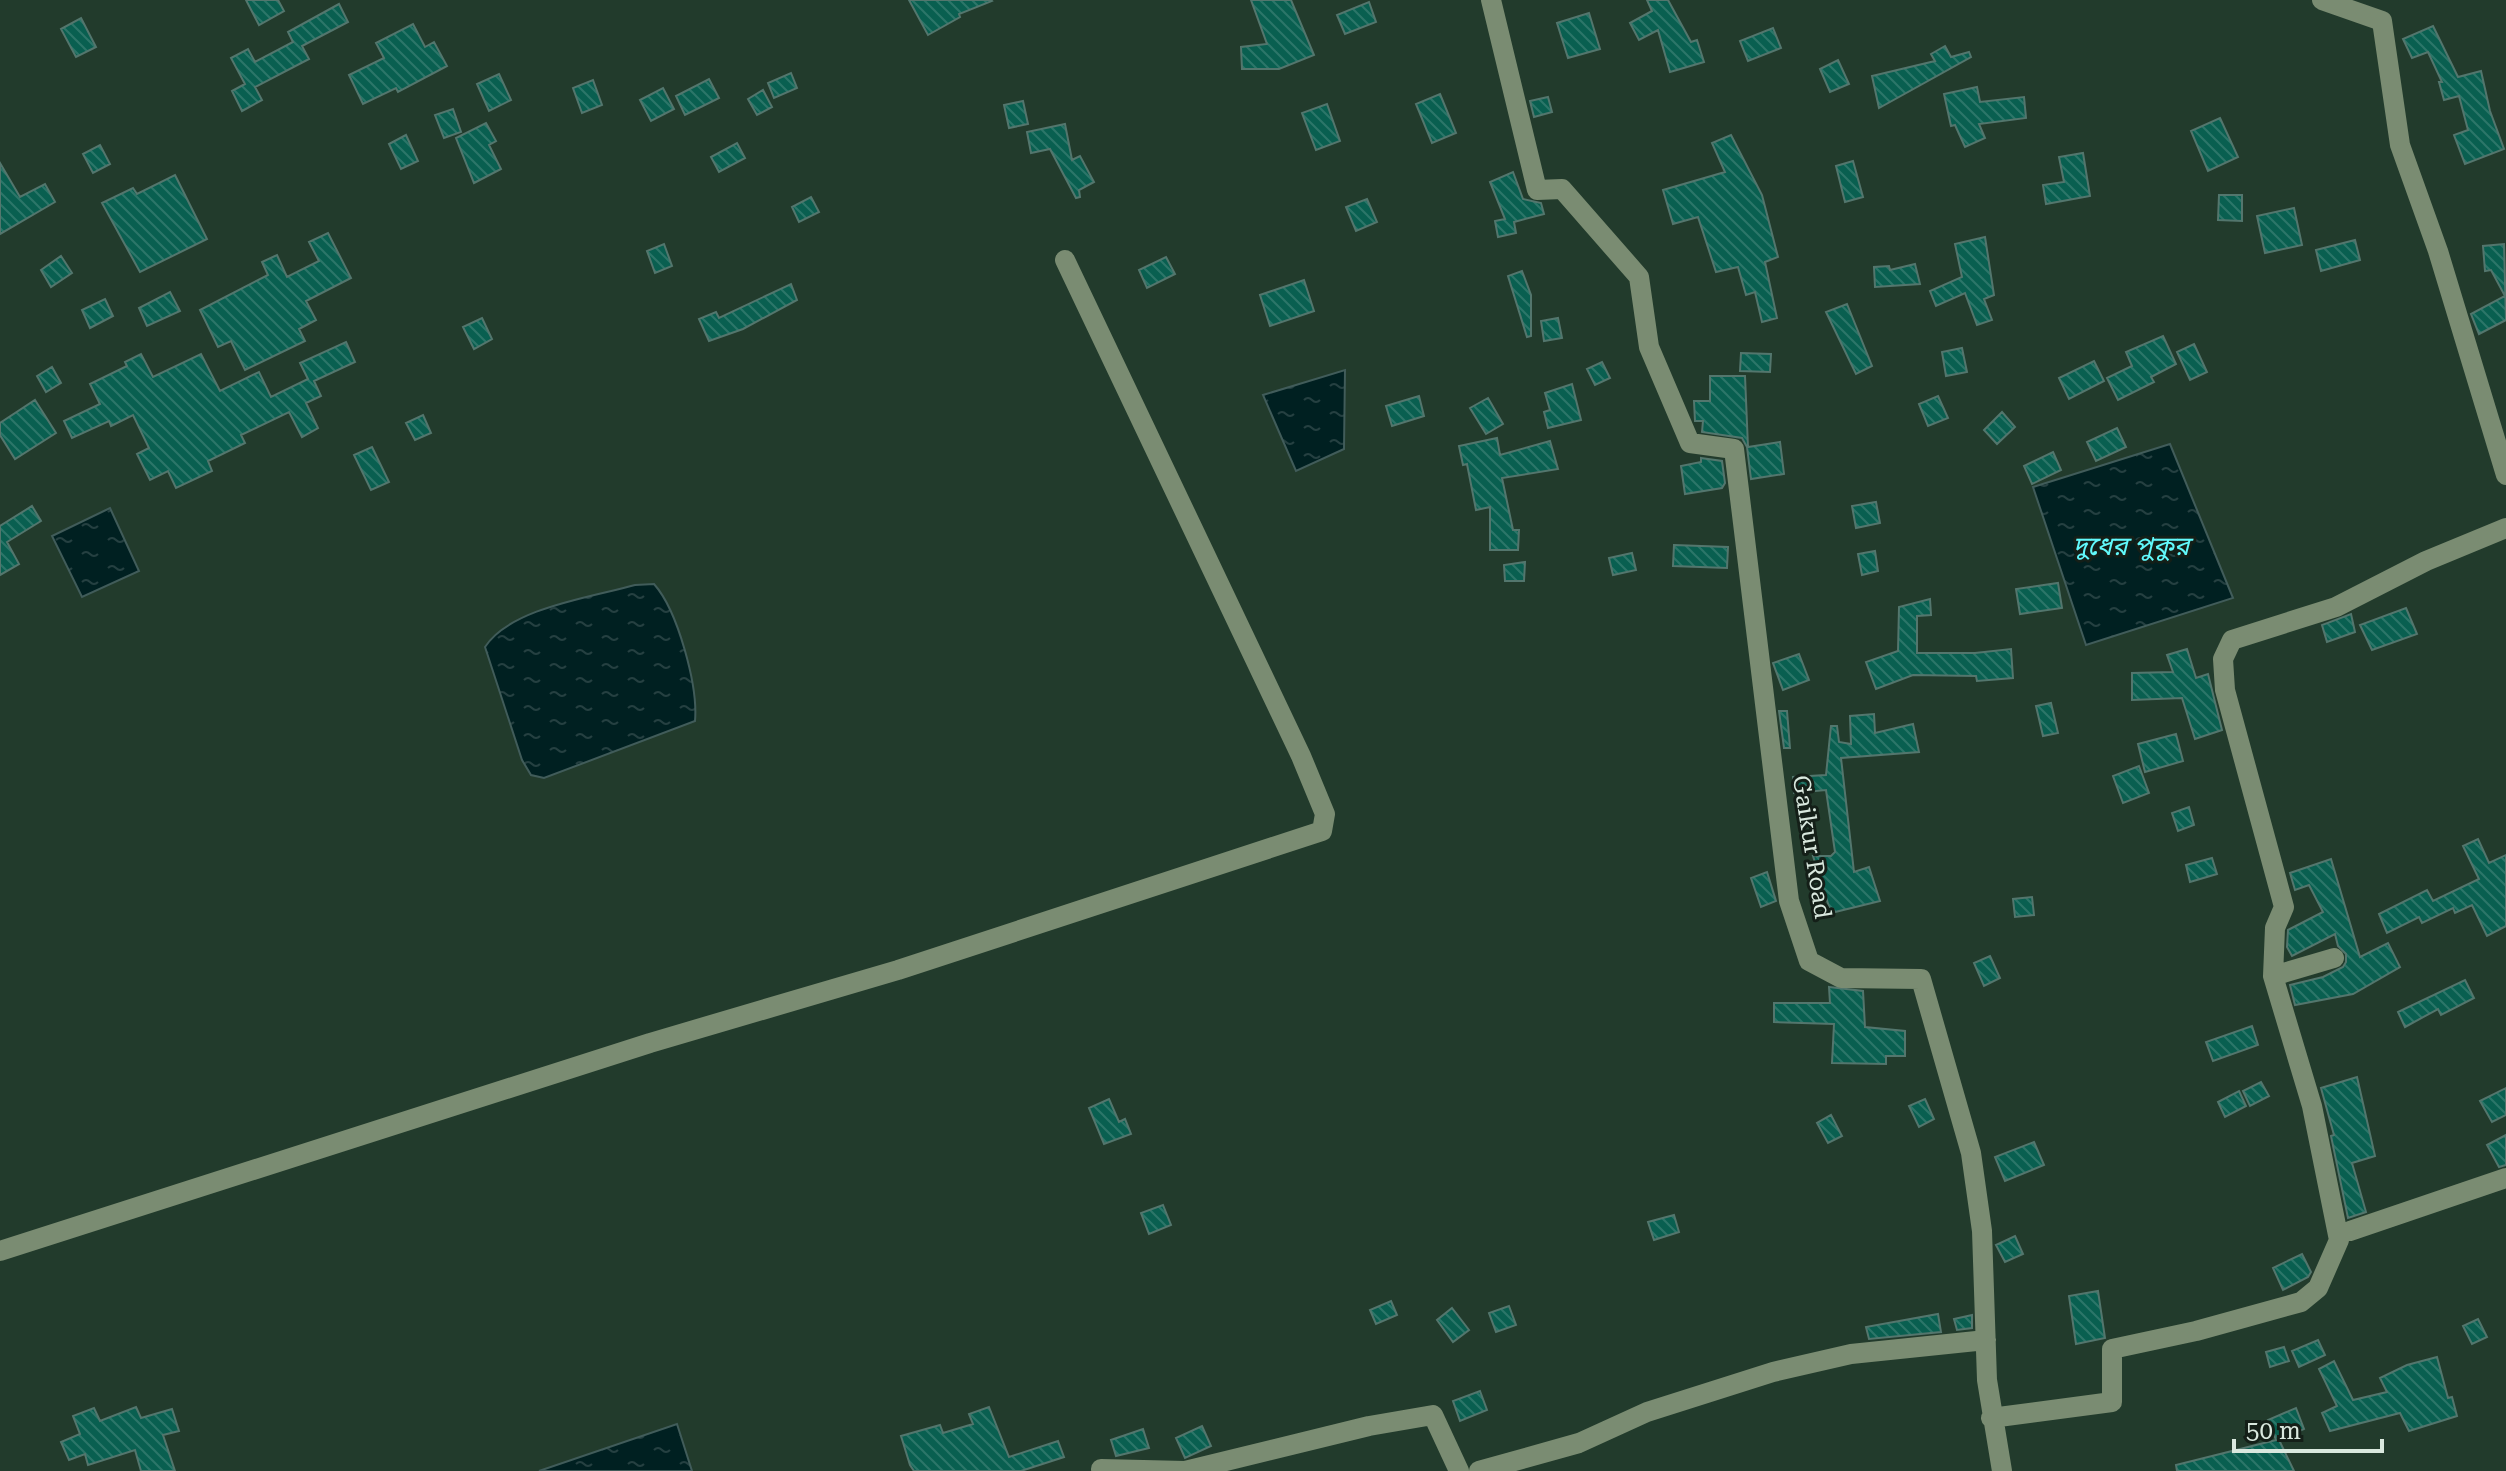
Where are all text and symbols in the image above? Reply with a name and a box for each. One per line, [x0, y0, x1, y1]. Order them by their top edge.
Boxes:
water label: দুধের পুকুর [2073, 531, 2194, 561]
street label: Gaikur Road [1787, 773, 1837, 921]
scale bar [2234, 1403, 2382, 1453]
text: 50 m [2246, 1417, 2301, 1445]

